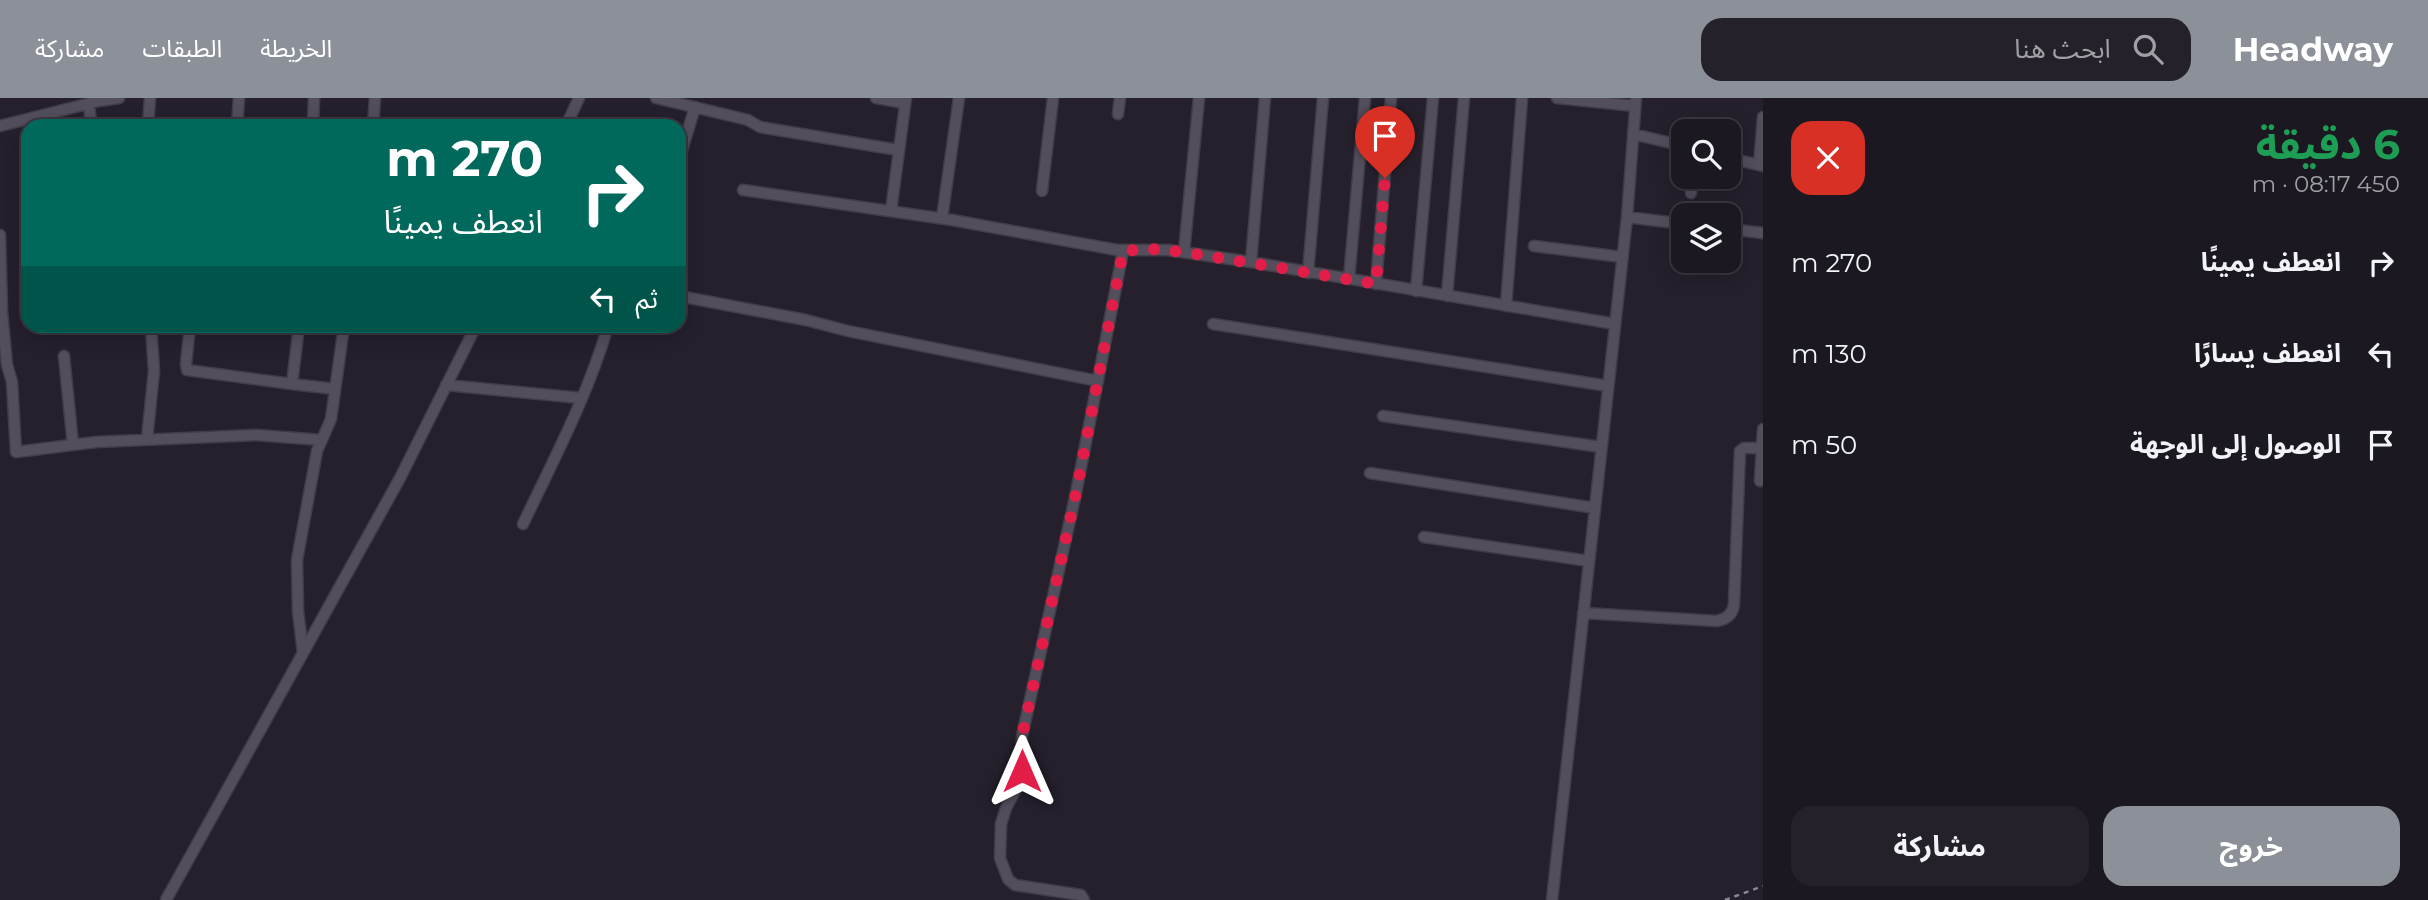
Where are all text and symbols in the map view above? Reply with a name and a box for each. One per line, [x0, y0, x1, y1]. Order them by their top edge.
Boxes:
search box [1701, 18, 2191, 81]
text: Headway [2233, 29, 2393, 69]
icon: search [2129, 30, 2167, 68]
text: ابحث هنا [2014, 33, 2111, 65]
text: مشاركة [35, 34, 104, 63]
text: الطبقات [142, 34, 222, 63]
text: الخريطة [260, 34, 332, 63]
pin [1355, 106, 1415, 178]
icon: arrive [1366, 117, 1404, 155]
text: 6 دقيقة [2256, 118, 2400, 170]
map controls [1671, 119, 1741, 273]
button: search [1671, 119, 1741, 189]
button: close [1791, 121, 1865, 195]
text: 270 m [386, 129, 543, 188]
icon: right [567, 147, 658, 238]
text: 450 m · 08:17 [2252, 170, 2400, 198]
text: انعطف يمينًا [384, 202, 543, 241]
button: layers [1671, 203, 1741, 273]
icon: right [2362, 244, 2400, 282]
text: انعطف يمينًا [2201, 246, 2341, 278]
text: 270 m [1791, 247, 1872, 279]
icon: left [584, 280, 622, 318]
text: ثم [636, 283, 658, 315]
icon: left [2362, 335, 2400, 373]
text: انعطف يسارًا [2194, 337, 2341, 369]
text: 130 m [1791, 338, 1867, 370]
icon: arrive [2362, 426, 2400, 464]
text: الوصول إلى الوجهة [2130, 428, 2341, 460]
text: 50 m [1791, 429, 1857, 461]
position arrow [985, 734, 1059, 808]
button: مشاركة [1791, 806, 2089, 886]
button: خروج [2103, 806, 2400, 886]

